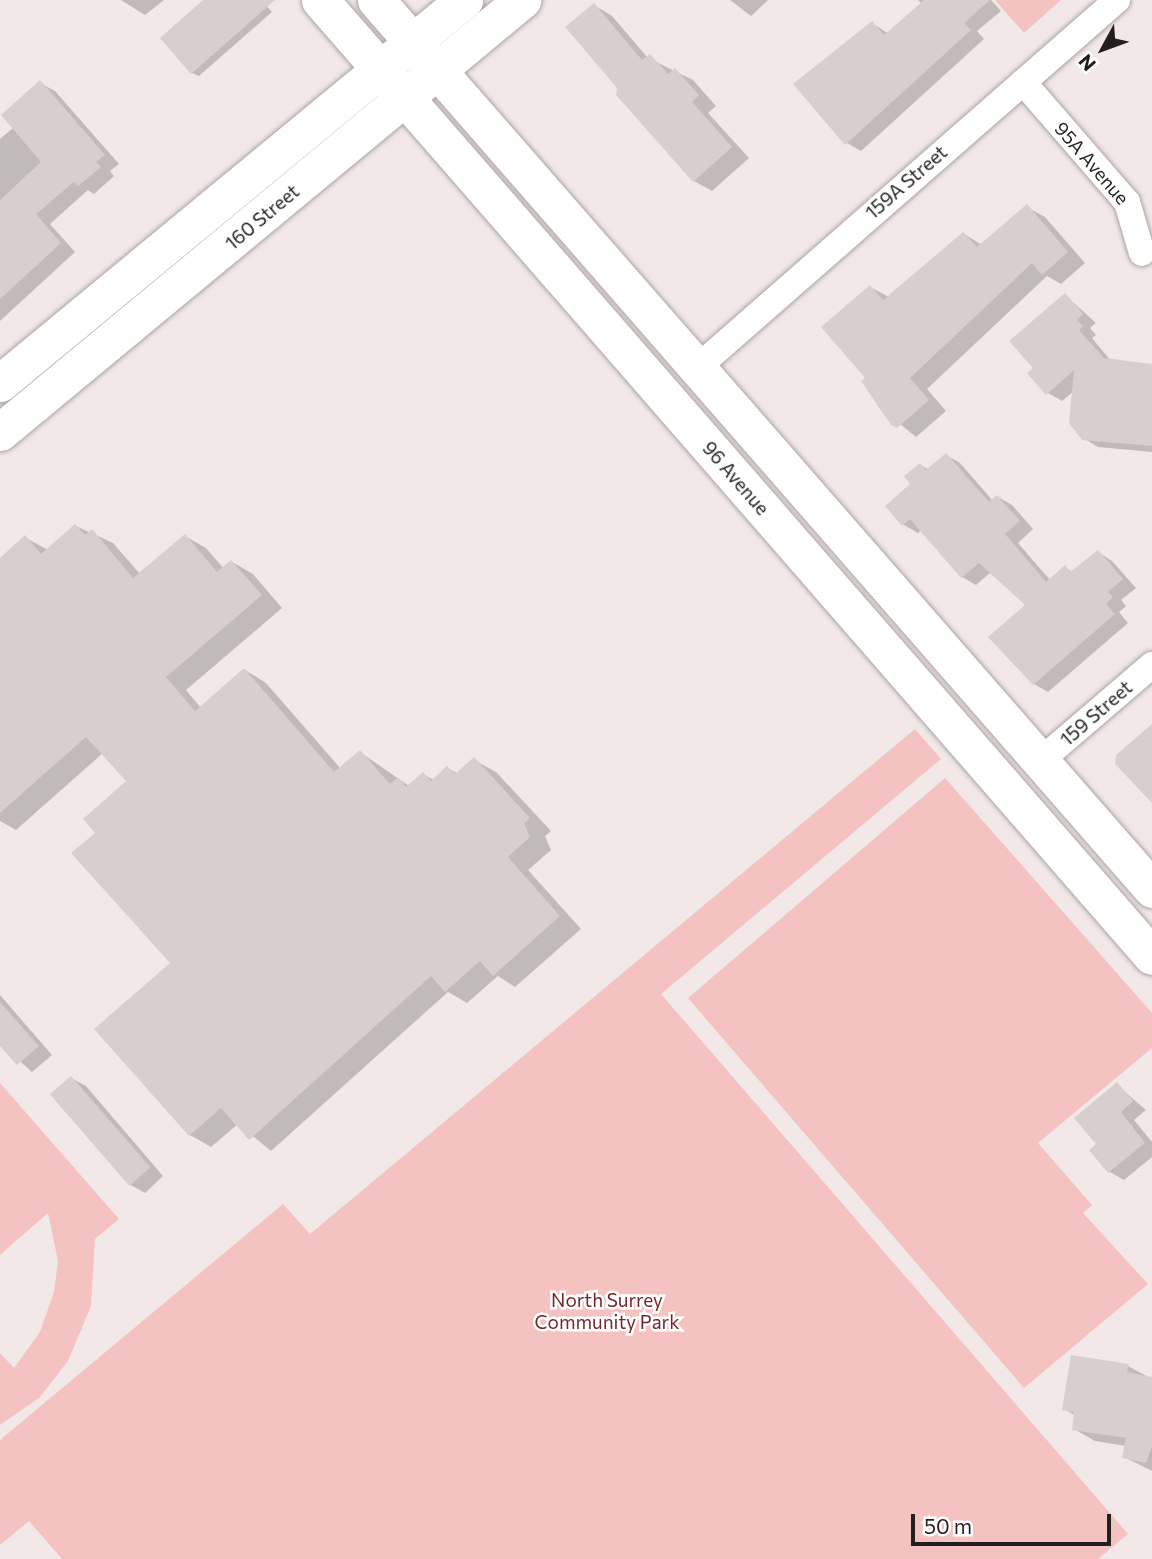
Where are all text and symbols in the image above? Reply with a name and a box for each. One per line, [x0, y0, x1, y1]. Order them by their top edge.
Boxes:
north arrow [1068, 14, 1138, 84]
text: N [1073, 50, 1100, 76]
street label: 95A Avenue [1050, 117, 1134, 209]
street label: 159A Street [861, 140, 951, 224]
street label: 160 Street [220, 180, 304, 254]
street label: 96 Avenue [698, 437, 774, 519]
street label: 159 Street [1055, 676, 1137, 750]
park label: North Surrey Community Park [535, 1289, 679, 1333]
scale bar [914, 1500, 1114, 1544]
text: 50 m [924, 1513, 972, 1538]

